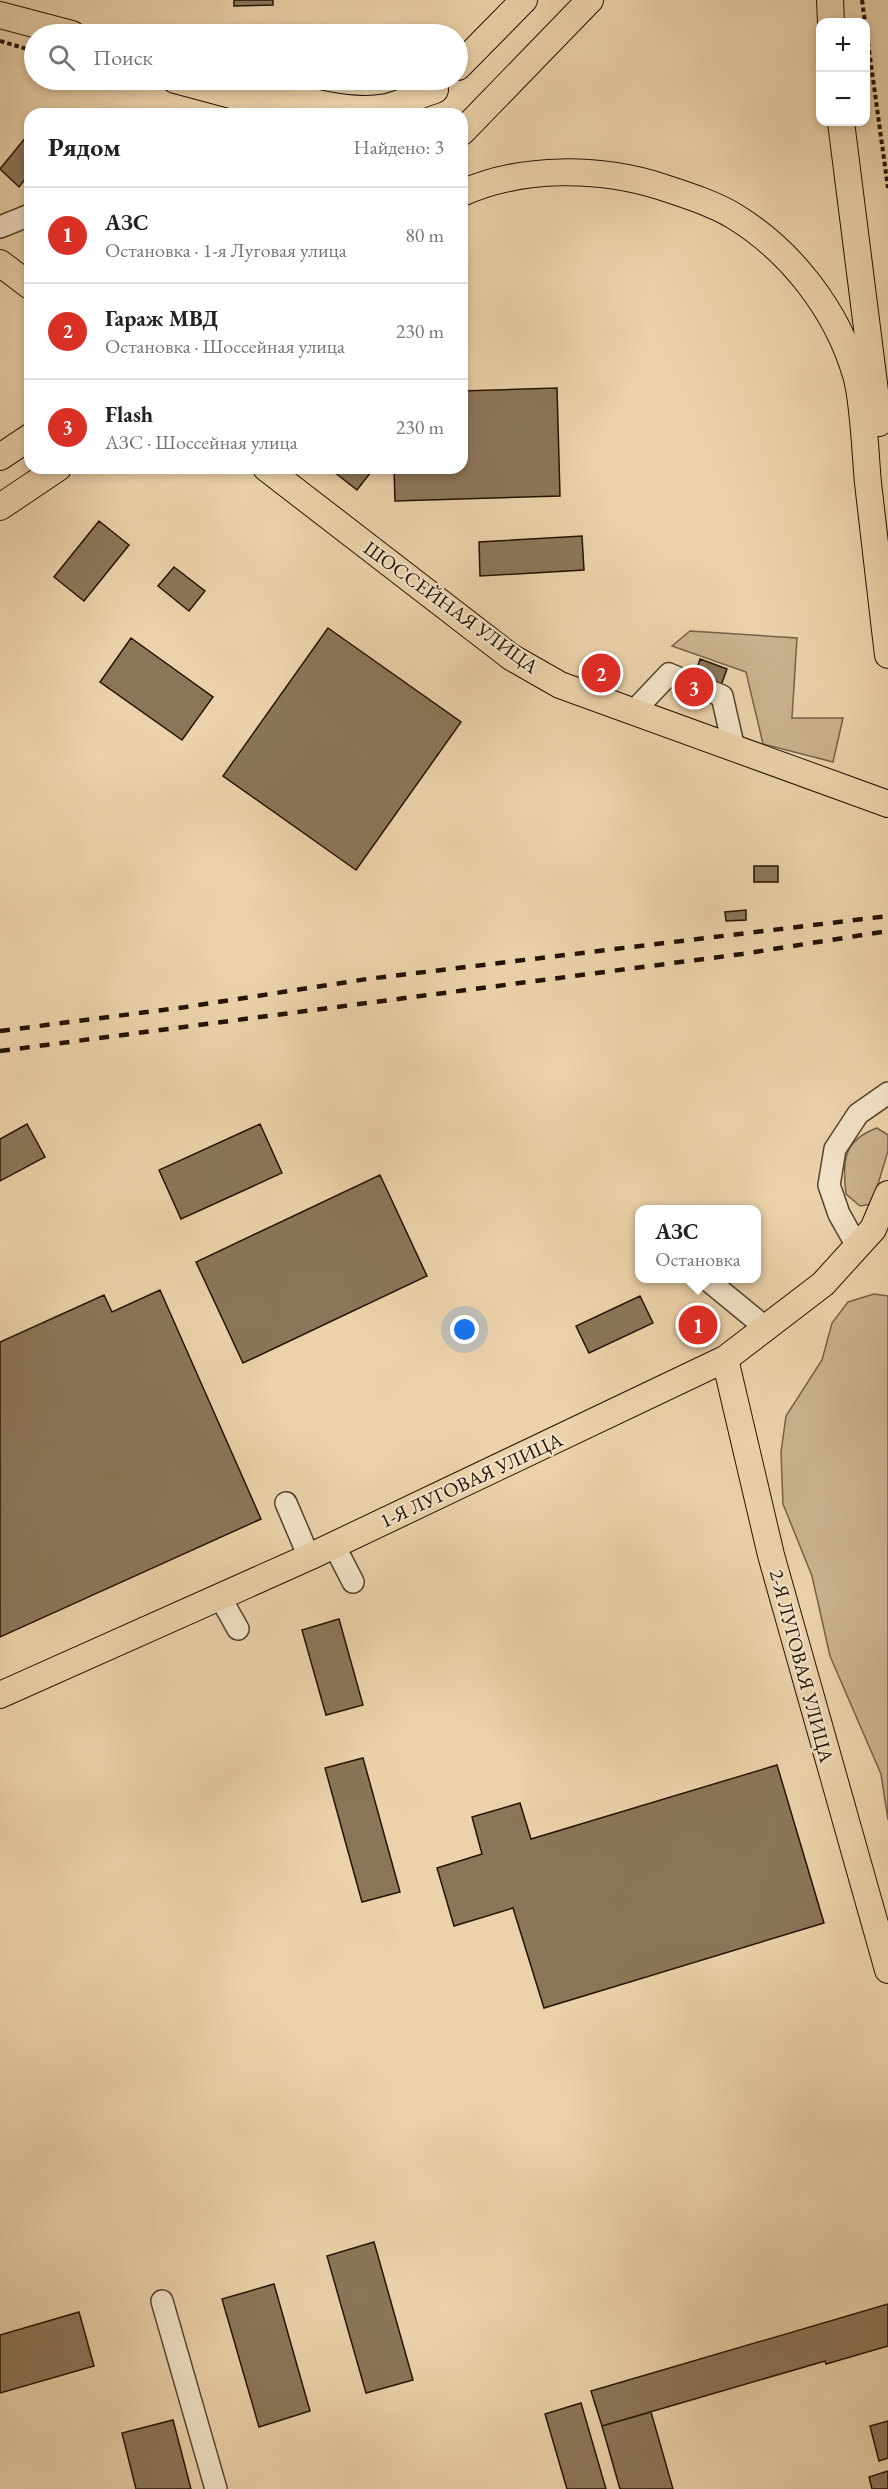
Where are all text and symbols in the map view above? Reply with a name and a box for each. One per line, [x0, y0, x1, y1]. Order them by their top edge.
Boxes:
map controls [816, 18, 870, 126]
button: + [816, 18, 870, 72]
search box [24, 24, 468, 90]
icon: search [45, 41, 78, 74]
text: Поиск [93, 43, 153, 72]
button: − [816, 72, 870, 126]
text: Рядом [48, 130, 121, 164]
text: Найдено: 3 [353, 134, 444, 160]
text: АЗС [105, 208, 149, 237]
text: 1 [62, 222, 73, 248]
text: 80 m [405, 222, 444, 248]
text: Остановка · 1-я Луговая улица [105, 237, 347, 263]
text: Гараж МВД [105, 304, 218, 333]
text: 2 [62, 318, 73, 344]
text: 230 m [396, 318, 444, 344]
text: Остановка · Шоссейная улица [105, 333, 345, 359]
text: Flash [105, 400, 153, 429]
text: 3 [62, 414, 73, 440]
text: 230 m [396, 414, 444, 440]
text: АЗС · Шоссейная улица [105, 429, 298, 455]
street label: ШОССЕЙНАЯ УЛИЦА [358, 535, 544, 679]
pin: 2 [582, 650, 620, 696]
pin: 3 [674, 664, 714, 710]
popup [635, 1205, 761, 1283]
text: АЗС [655, 1217, 699, 1246]
text: Остановка [655, 1246, 741, 1272]
pin: 1 [678, 1302, 718, 1348]
your location [450, 1315, 479, 1344]
street label: 1-Я ЛУГОВАЯ УЛИЦА [375, 1426, 567, 1534]
street label: 2-Я ЛУГОВАЯ УЛИЦА [764, 1567, 840, 1765]

